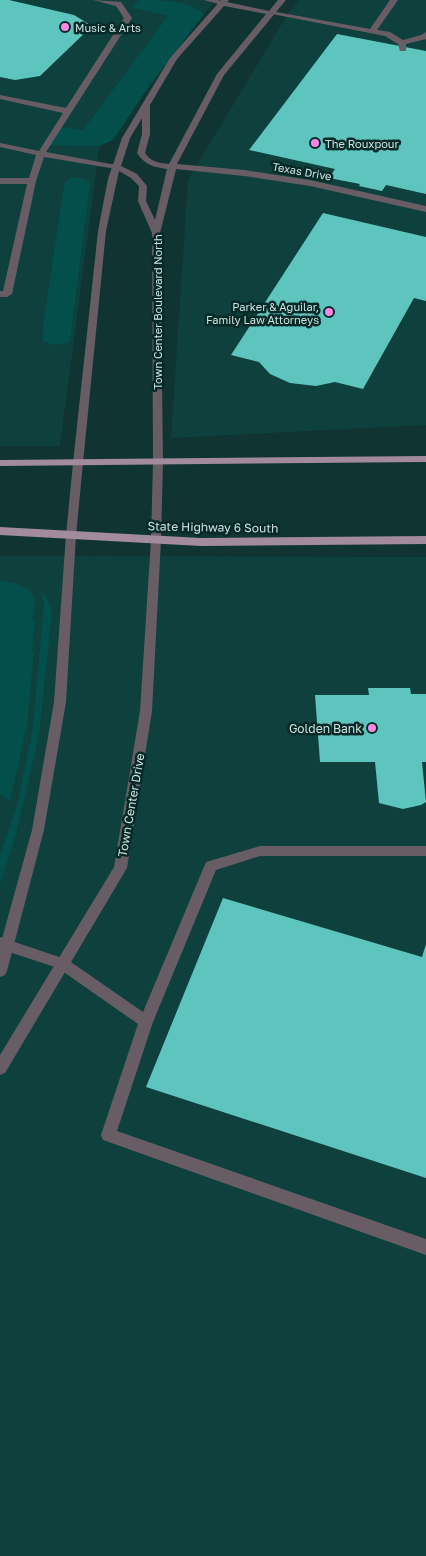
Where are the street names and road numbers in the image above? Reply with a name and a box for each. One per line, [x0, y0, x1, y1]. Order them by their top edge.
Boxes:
street label: Texas Drive [271, 159, 333, 183]
street label: Town Center Boulevard North [151, 234, 164, 390]
street label: State Highway 6 South [147, 518, 279, 536]
street label: Town Center Drive [114, 752, 148, 858]

